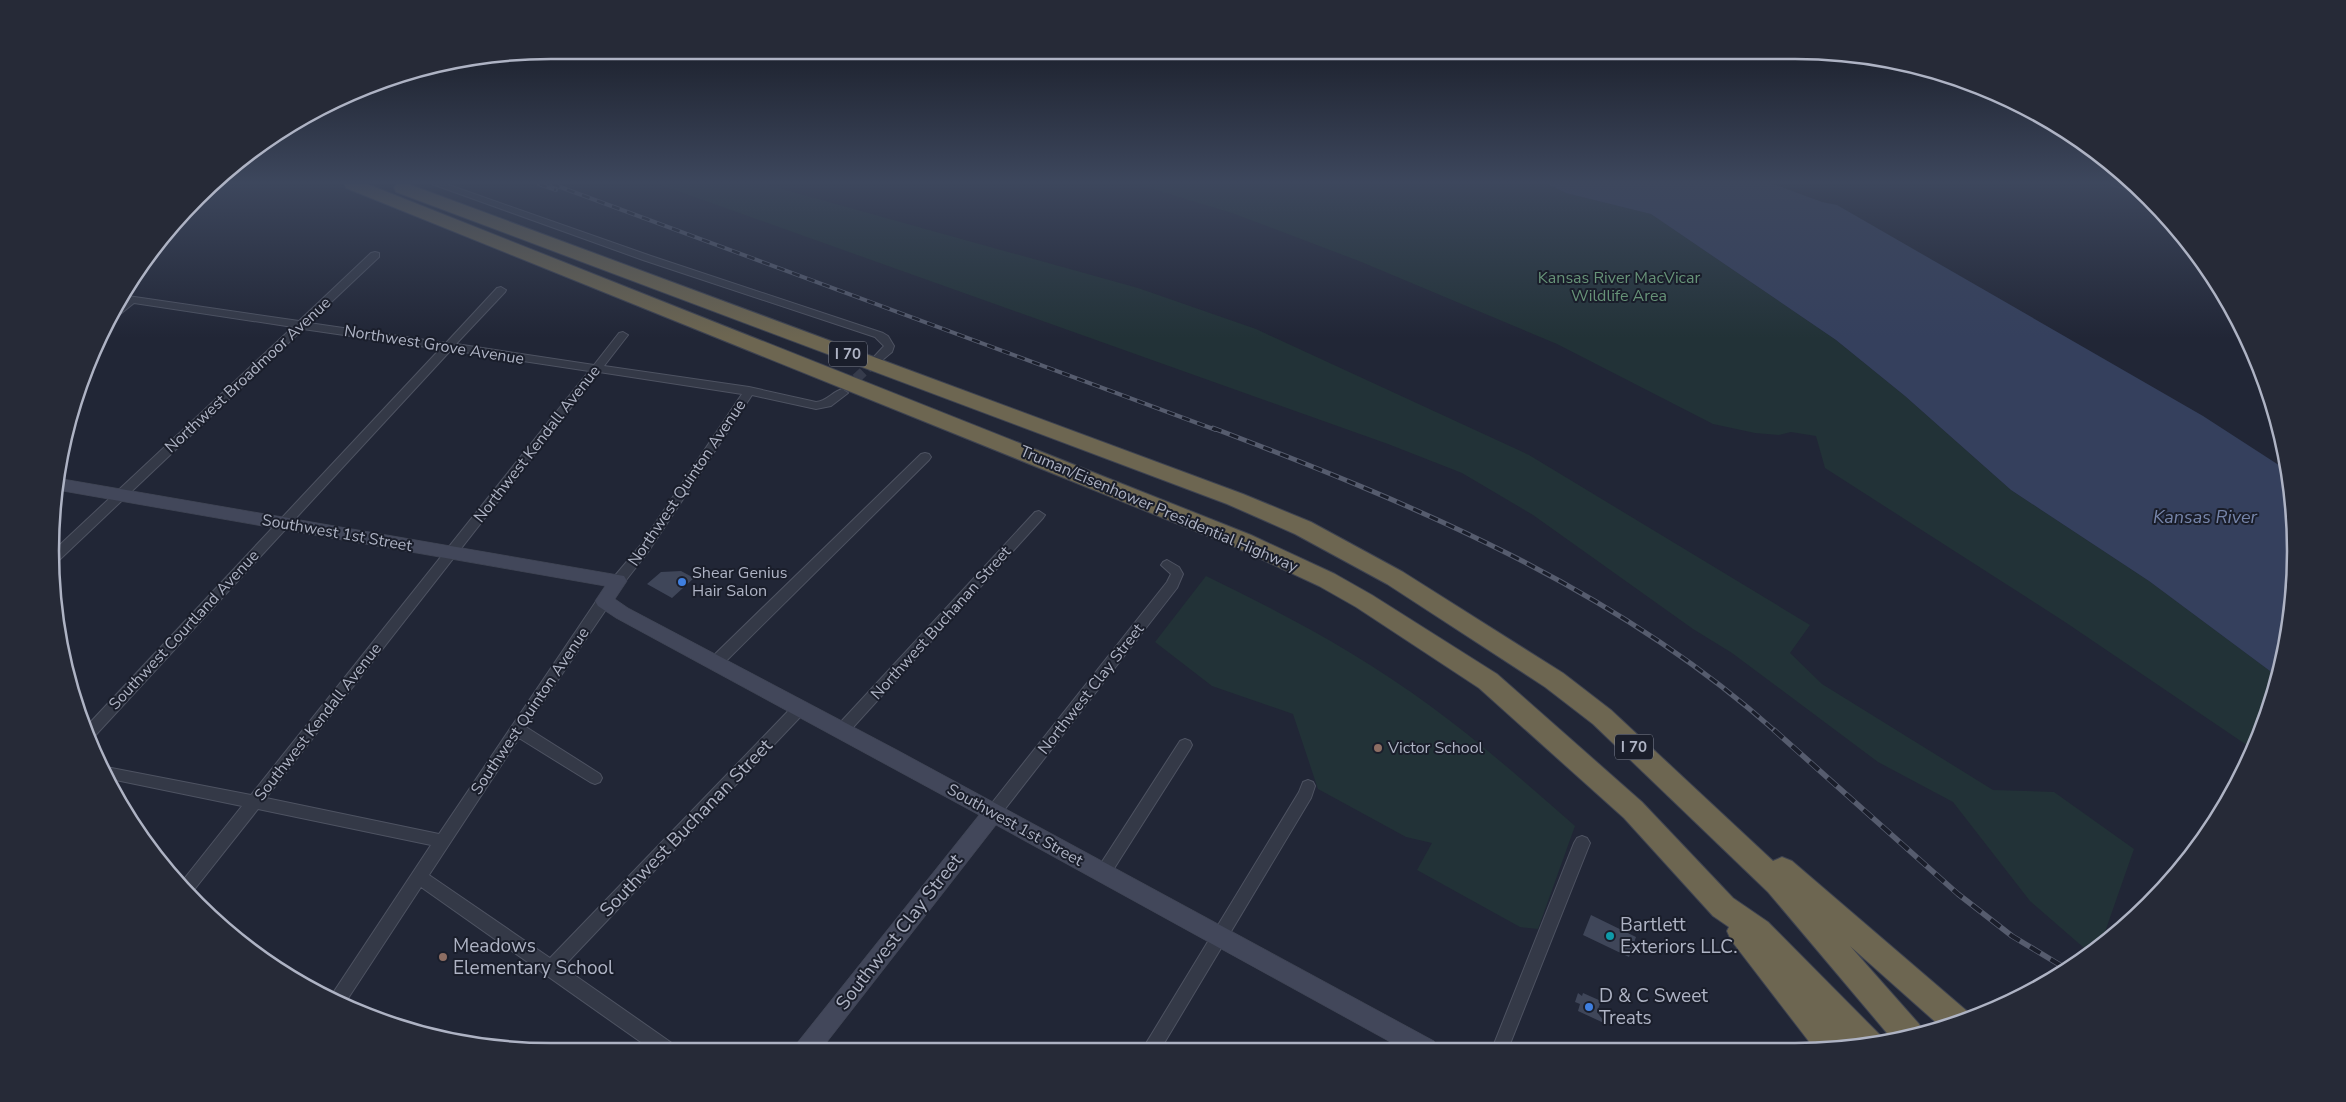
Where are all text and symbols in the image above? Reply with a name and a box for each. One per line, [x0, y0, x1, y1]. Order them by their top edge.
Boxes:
park label: Kansas River MacVicar Wildlife Area [1538, 267, 1700, 307]
street label: Northwest Broadmoor Avenue [160, 292, 336, 458]
street label: Northwest Grove Avenue [342, 320, 526, 370]
road number: I 70 [829, 342, 867, 366]
street label: Northwest Kendall Avenue [469, 361, 605, 527]
street label: Northwest Quinton Avenue [623, 395, 751, 571]
street label: Truman/Eisenhower Presidential Highway [1017, 440, 1302, 578]
water label: Kansas River [2153, 505, 2257, 529]
street label: Southwest 1st Street [260, 509, 414, 557]
street label: Northwest Buchanan Street [866, 541, 1016, 705]
street label: Southwest Courtland Avenue [104, 545, 264, 715]
place label: Shear Genius Hair Salon [692, 562, 787, 602]
marker: Shear Genius Hair Salon [676, 576, 688, 588]
street label: Northwest Clay Street [1033, 619, 1149, 759]
street label: Southwest Quinton Avenue [466, 623, 594, 799]
street label: Southwest Kendall Avenue [249, 638, 387, 806]
street label: Southwest Buchanan Street [594, 733, 778, 923]
road number: I 70 [1615, 734, 1653, 760]
place label: Victor School [1387, 737, 1484, 759]
marker: Victor School [1372, 742, 1384, 754]
street label: Southwest 1st Street [943, 779, 1087, 872]
street label: Southwest Clay Street [830, 848, 968, 1016]
place label: Bartlett Exteriors LLC. [1620, 912, 1737, 960]
marker: Bartlett Exteriors LLC. [1604, 930, 1616, 942]
place label: Meadows Elementary School [453, 933, 614, 981]
marker: Meadows Elementary School [437, 951, 449, 963]
place label: D & C Sweet Treats [1599, 983, 1708, 1031]
marker: D & C Sweet Treats [1583, 1001, 1595, 1013]

